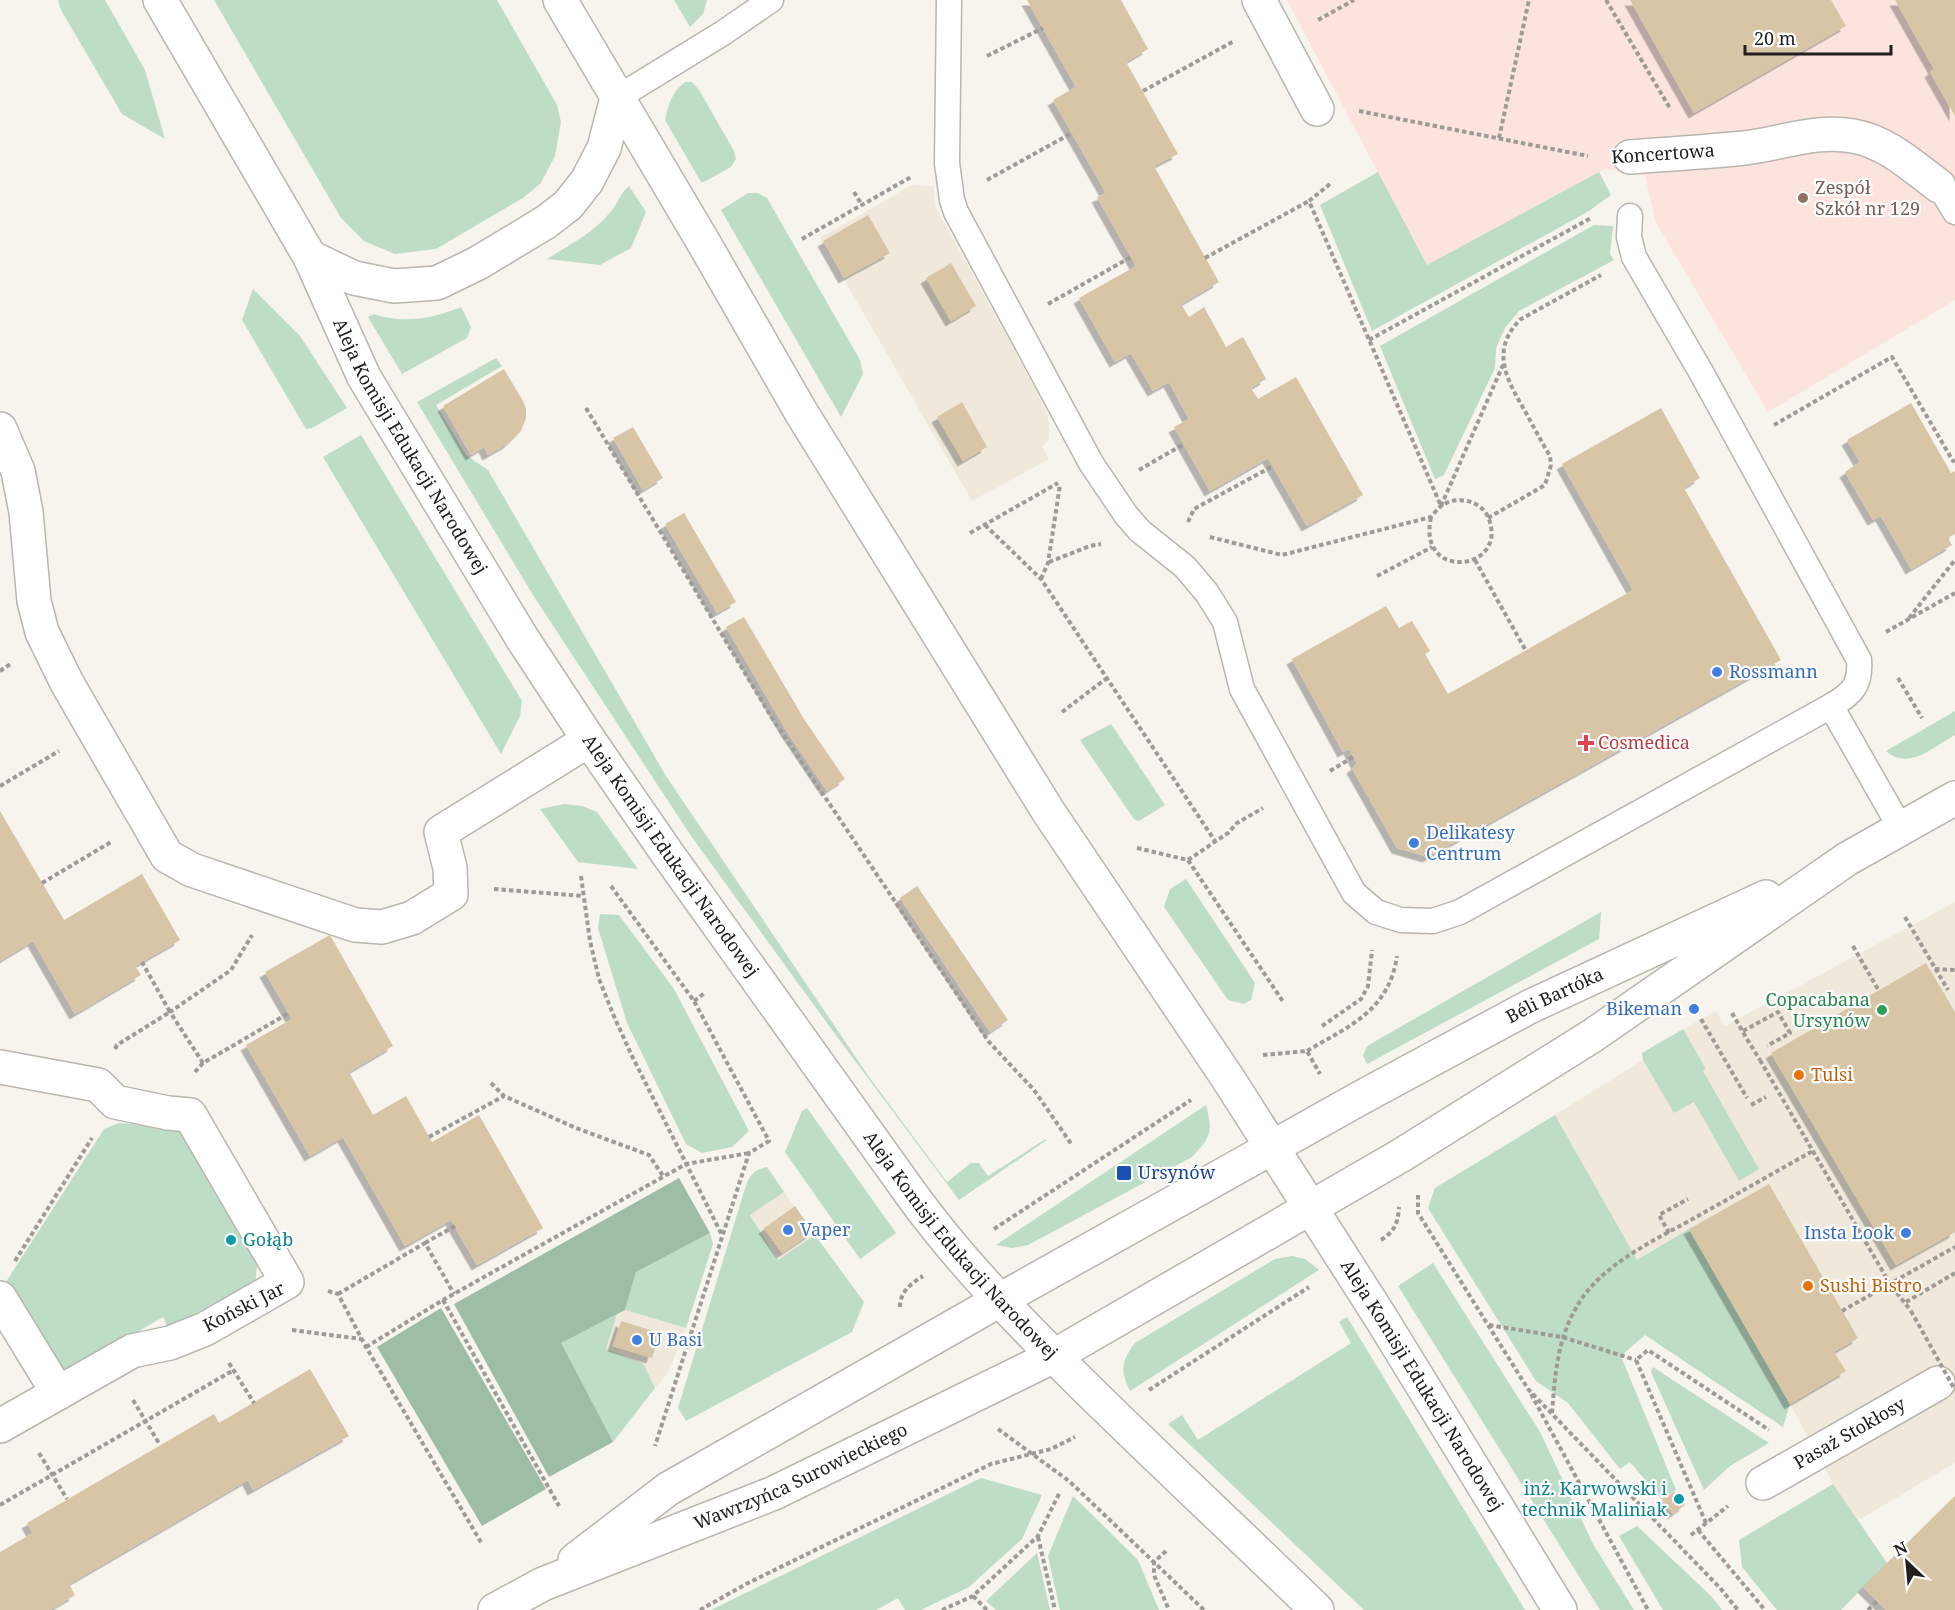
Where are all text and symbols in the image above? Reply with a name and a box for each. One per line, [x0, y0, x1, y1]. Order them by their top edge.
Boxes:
scale bar [1745, 18, 1890, 56]
text: 20 m [1754, 26, 1796, 50]
street label: Koncertowa [1610, 137, 1715, 169]
place label: Zespół Szkół nr 129 [1815, 175, 1920, 220]
marker: Zespół Szkół nr 129 [1796, 191, 1810, 205]
street label: Aleja Komisji Edukacji Narodowej [328, 314, 493, 578]
place label: Rossmann [1729, 659, 1818, 683]
marker: Rossmann [1710, 665, 1724, 679]
street label: Aleja Komisji Edukacji Narodowej [578, 729, 765, 981]
place label: Cosmedica [1598, 730, 1690, 754]
marker: Cosmedica [1579, 736, 1593, 750]
place label: Delikatesy Centrum [1426, 820, 1516, 865]
marker: Delikatesy Centrum [1407, 836, 1421, 850]
street label: Béli Bartóka [1501, 961, 1607, 1028]
place label: Copacabana Ursynów [1765, 987, 1870, 1032]
place label: Bikeman [1606, 996, 1682, 1020]
marker: Bikeman [1687, 1002, 1701, 1016]
marker: Copacabana Ursynów [1875, 1003, 1889, 1017]
place label: Tulsi [1811, 1062, 1853, 1086]
marker: Tulsi [1792, 1068, 1806, 1082]
street label: Aleja Komisji Edukacji Narodowej [859, 1126, 1064, 1364]
place label: Ursynów [1138, 1160, 1216, 1184]
marker: Ursynów [1115, 1164, 1133, 1182]
place label: Vaper [800, 1217, 851, 1241]
place label: Insta Look [1804, 1220, 1894, 1244]
marker: Vaper [781, 1223, 795, 1237]
marker: Insta Look [1899, 1226, 1913, 1240]
place label: Gołąb [243, 1227, 293, 1251]
marker: Gołąb [224, 1233, 238, 1247]
street label: Aleja Komisji Edukacji Narodowej [1336, 1255, 1509, 1515]
place label: Sushi Bistro [1820, 1273, 1922, 1297]
street label: Koński Jar [199, 1275, 289, 1337]
marker: Sushi Bistro [1801, 1279, 1815, 1293]
place label: U Basi [649, 1327, 703, 1351]
marker: U Basi [630, 1333, 644, 1347]
street label: Pasaż Stokłosy [1789, 1391, 1910, 1474]
street label: Wawrzyńca Surowieckiego [690, 1417, 911, 1534]
place label: inż. Karwowski i technik Maliniak [1522, 1476, 1667, 1521]
marker: inż. Karwowski i technik Maliniak [1672, 1492, 1686, 1506]
north arrow [1877, 1532, 1937, 1592]
text: N [1890, 1536, 1911, 1561]

